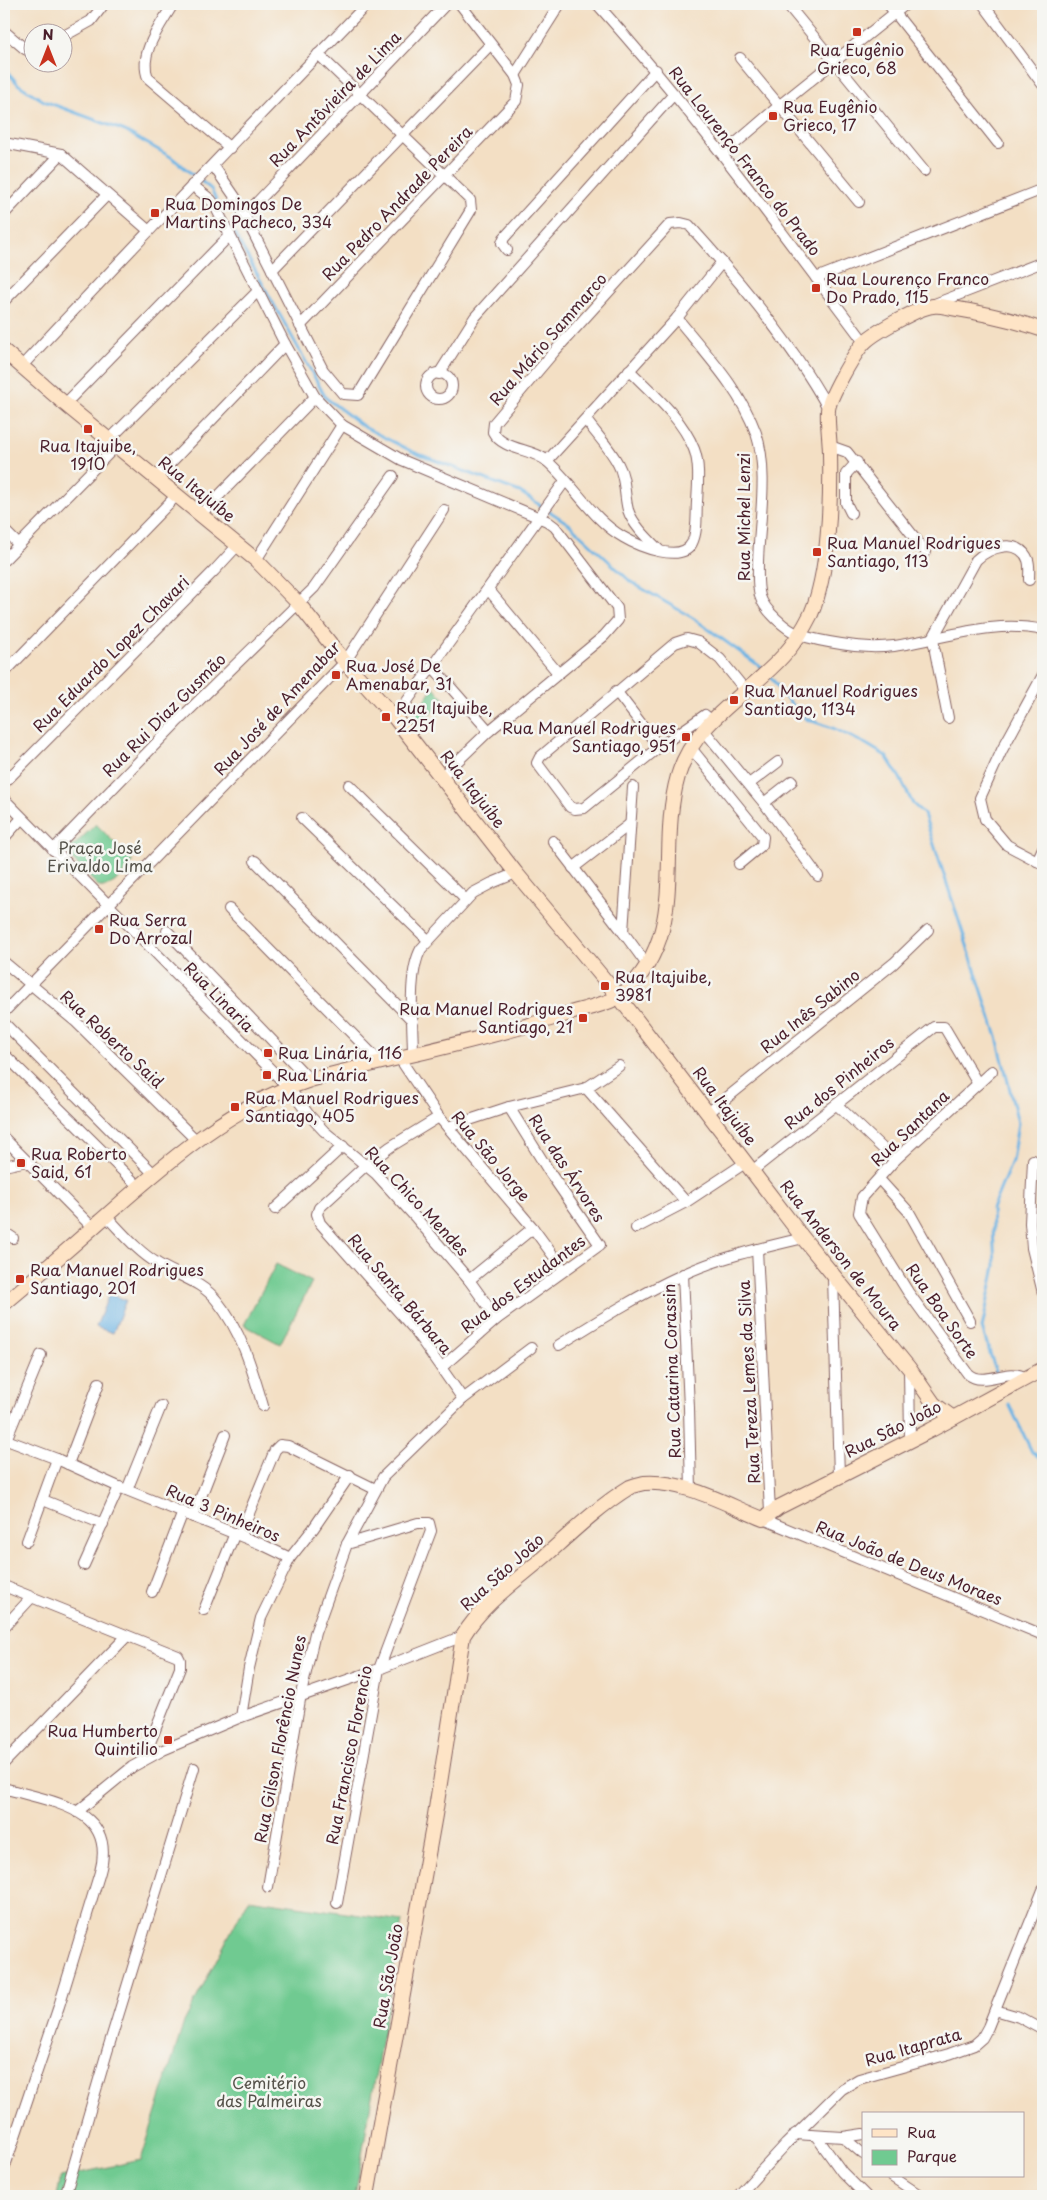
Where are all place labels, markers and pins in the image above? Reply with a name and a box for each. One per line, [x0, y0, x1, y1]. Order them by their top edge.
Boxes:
marker: Rua Eugênio Grieco, 68 [851, 26, 863, 38]
place label: Rua Eugênio Grieco, 68 [810, 37, 904, 79]
place label: Rua Eugênio Grieco, 17 [783, 94, 877, 136]
marker: Rua Eugênio Grieco, 17 [767, 110, 779, 122]
place label: Rua Domingos De Martins Pacheco, 334 [165, 191, 332, 233]
marker: Rua Domingos De Martins Pacheco, 334 [149, 207, 161, 219]
place label: Rua Lourenço Franco Do Prado, 115 [826, 266, 989, 308]
marker: Rua Lourenço Franco Do Prado, 115 [810, 282, 822, 294]
marker: Rua Itajuibe, 1910 [82, 423, 94, 435]
place label: Rua Itajuibe, 1910 [40, 433, 136, 475]
place label: Rua Manuel Rodrigues Santiago, 113 [827, 530, 1001, 572]
marker: Rua Manuel Rodrigues Santiago, 113 [811, 546, 823, 558]
place label: Rua José De Amenabar, 31 [346, 653, 452, 695]
marker: Rua José De Amenabar, 31 [330, 669, 342, 681]
place label: Rua Manuel Rodrigues Santiago, 1134 [744, 678, 918, 720]
marker: Rua Manuel Rodrigues Santiago, 1134 [728, 694, 740, 706]
place label: Rua Itajuibe, 2251 [396, 695, 493, 737]
marker: Rua Itajuibe, 2251 [380, 711, 392, 723]
place label: Rua Manuel Rodrigues Santiago, 951 [502, 715, 676, 757]
marker: Rua Manuel Rodrigues Santiago, 951 [680, 731, 692, 743]
place label: Rua Serra Do Arrozal [109, 907, 193, 949]
marker: Rua Serra Do Arrozal [93, 923, 105, 935]
place label: Rua Itajuibe, 3981 [615, 964, 712, 1006]
marker: Rua Itajuibe, 3981 [599, 980, 611, 992]
place label: Rua Manuel Rodrigues Santiago, 21 [399, 996, 573, 1038]
marker: Rua Manuel Rodrigues Santiago, 21 [577, 1012, 589, 1024]
place label: Rua Linária, 116 [278, 1040, 402, 1064]
marker: Rua Linária, 116 [262, 1047, 274, 1059]
place label: Rua Linária [277, 1062, 367, 1086]
marker: Rua Linária [261, 1069, 273, 1081]
place label: Rua Manuel Rodrigues Santiago, 405 [245, 1085, 419, 1127]
marker: Rua Manuel Rodrigues Santiago, 405 [229, 1101, 241, 1113]
place label: Rua Roberto Said, 61 [31, 1141, 127, 1183]
marker: Rua Roberto Said, 61 [15, 1157, 27, 1169]
place label: Rua Manuel Rodrigues Santiago, 201 [30, 1257, 204, 1299]
marker: Rua Manuel Rodrigues Santiago, 201 [14, 1273, 26, 1285]
place label: Rua Humberto Quintilio [47, 1718, 158, 1760]
marker: Rua Humberto Quintilio [162, 1734, 174, 1746]

